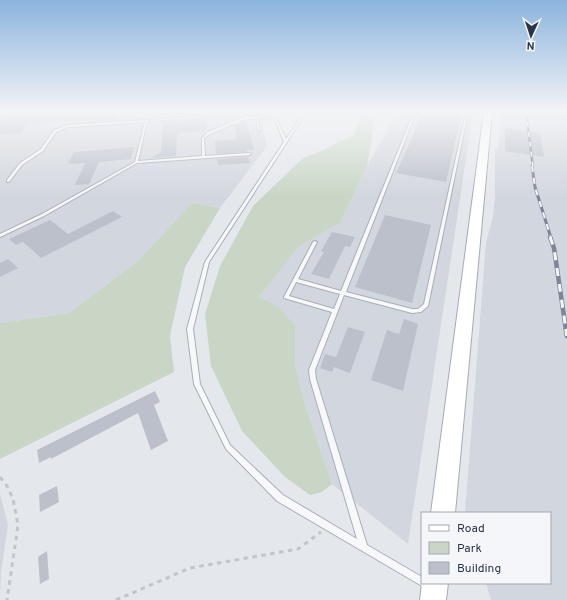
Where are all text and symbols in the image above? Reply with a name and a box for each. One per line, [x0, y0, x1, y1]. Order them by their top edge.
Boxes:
north arrow [511, 16, 551, 56]
text: N [526, 38, 535, 52]
legend [421, 512, 551, 584]
text: Road [457, 521, 485, 537]
text: Park [457, 541, 482, 557]
text: Building [457, 561, 501, 577]

